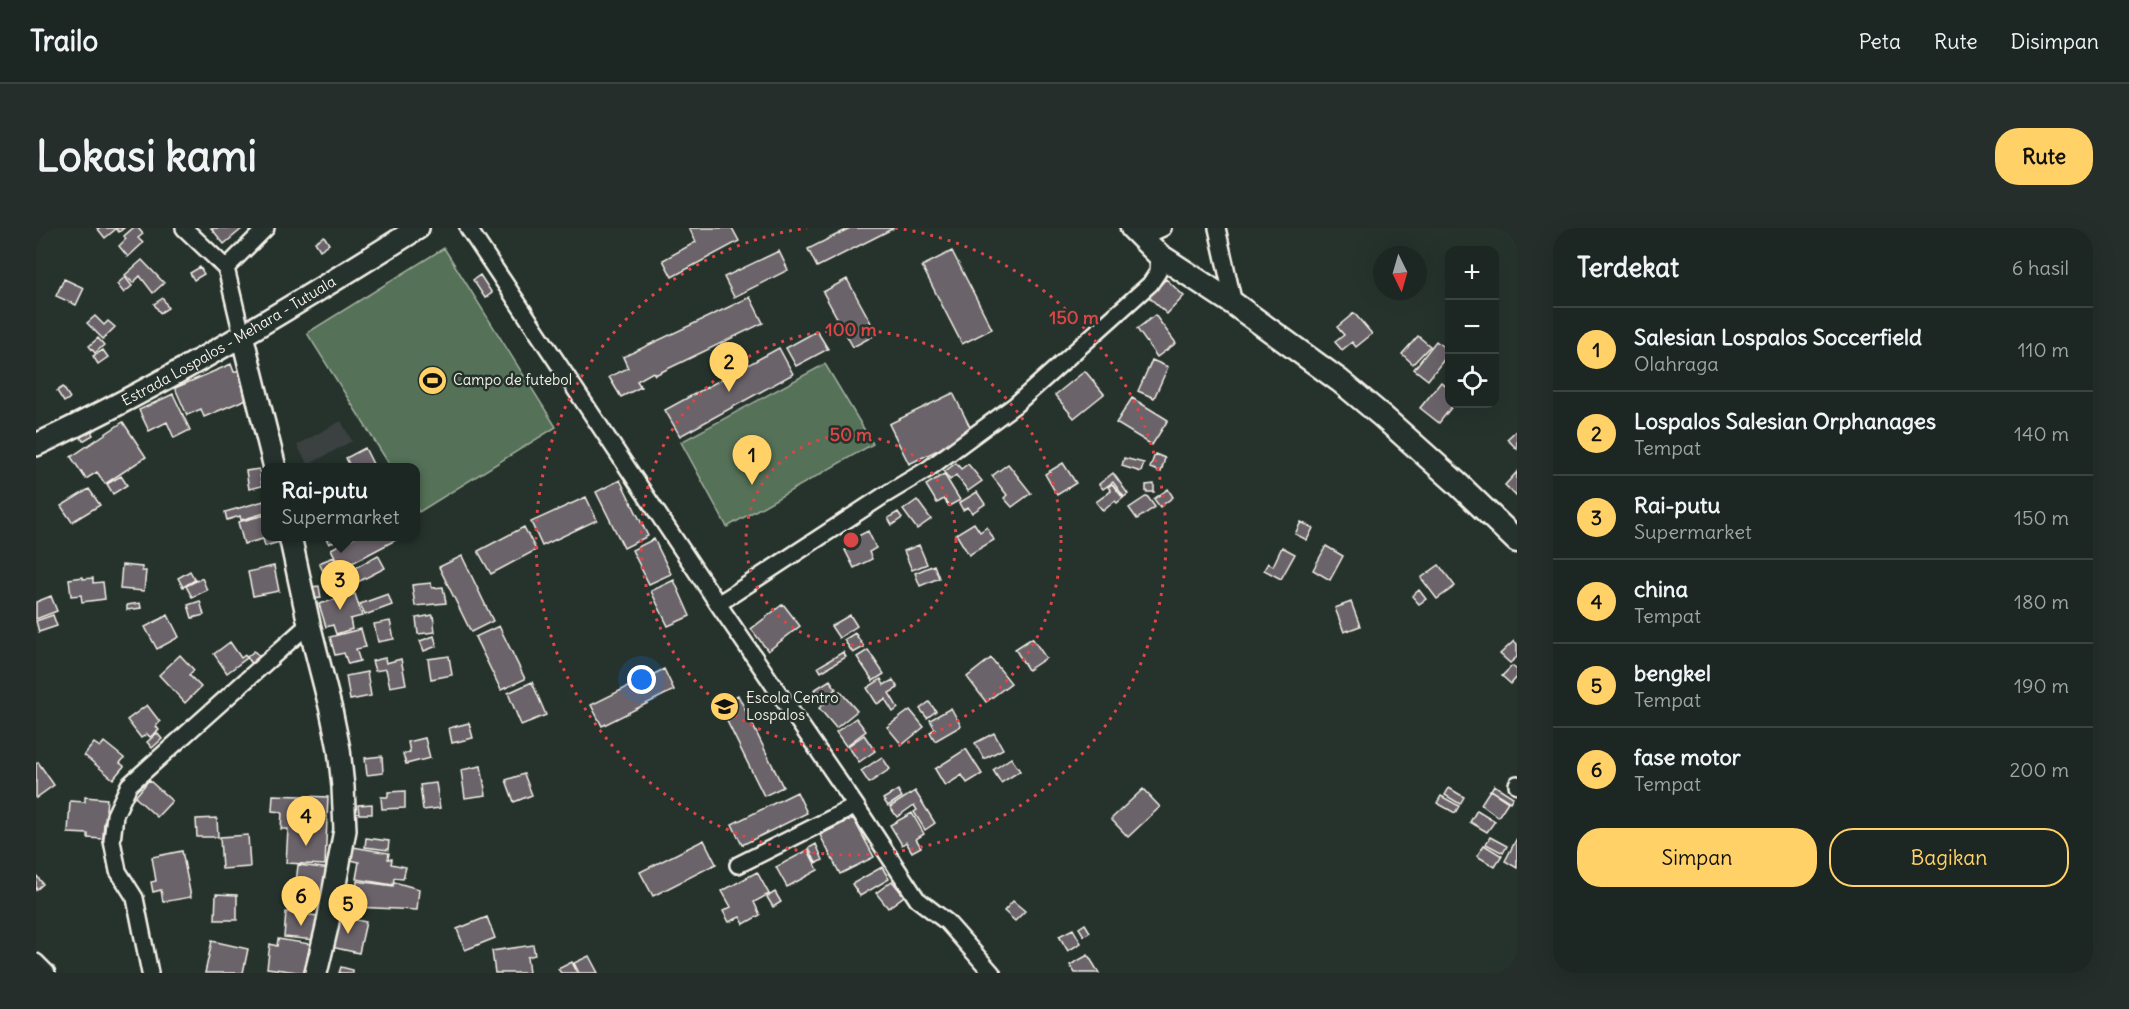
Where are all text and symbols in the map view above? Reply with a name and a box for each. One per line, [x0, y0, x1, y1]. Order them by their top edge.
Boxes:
text: Trailo [30, 23, 98, 59]
text: Peta [1859, 28, 1901, 55]
text: Rute [1934, 28, 1978, 55]
text: Disimpan [2011, 28, 2099, 55]
button: Rute [1995, 128, 2093, 185]
text: Lokasi kami [36, 130, 257, 182]
north arrow [1373, 246, 1427, 300]
map controls [1445, 246, 1499, 408]
button: + [1445, 246, 1499, 300]
text: Terdekat [1577, 251, 1679, 284]
text: 6 hasil [2012, 255, 2069, 280]
street label: Estrada Lospalos - Mehara - Tutuala [118, 271, 339, 410]
button: − [1445, 300, 1499, 354]
text: 150 m [1049, 306, 1099, 329]
text: 100 m [826, 318, 877, 341]
text: Salesian Lospalos Soccerfield [1634, 323, 1922, 351]
text: 1 [1593, 337, 1600, 362]
text: 110 m [2018, 337, 2069, 362]
pin: 2 [710, 342, 748, 392]
text: Olahraga [1634, 351, 1719, 376]
button: locate [1445, 354, 1499, 408]
sports icon: Campo de futebol [416, 364, 448, 396]
place label: Campo de futebol [453, 370, 572, 389]
text: Lospalos Salesian Orphanages [1634, 407, 1936, 435]
text: 2 [1591, 421, 1602, 446]
text: 140 m [2014, 421, 2069, 446]
text: 50 m [830, 423, 872, 446]
text: Tempat [1634, 435, 1701, 460]
pin: 1 [732, 436, 772, 485]
popup [261, 463, 420, 541]
text: Rai-putu [282, 476, 368, 504]
text: Rai-putu [1634, 491, 1720, 519]
text: Supermarket [282, 504, 399, 529]
text: 3 [1591, 505, 1602, 530]
text: 150 m [2014, 505, 2069, 530]
text: Supermarket [1634, 519, 1752, 544]
centre of rings [841, 530, 861, 550]
pin: 3 [320, 560, 360, 610]
text: china [1634, 575, 1688, 603]
text: 4 [1591, 589, 1602, 614]
text: 180 m [2014, 589, 2069, 614]
text: Tempat [1634, 603, 1701, 628]
text: bengkel [1634, 659, 1711, 687]
your location [627, 665, 656, 694]
text: 5 [1591, 673, 1602, 698]
text: 190 m [2014, 673, 2069, 698]
text: Tempat [1634, 687, 1701, 712]
place label: Escola Centro Lospalos [746, 688, 839, 724]
school or university icon: Escola Centro Lospalos [709, 691, 741, 723]
text: fase motor [1634, 743, 1741, 771]
text: 6 [1591, 757, 1602, 782]
text: 200 m [2009, 757, 2069, 782]
text: Tempat [1634, 771, 1701, 796]
pin: 4 [286, 796, 326, 846]
button: Simpan [1577, 828, 1817, 887]
button: Bagikan [1829, 828, 2069, 887]
pin: 6 [282, 876, 320, 926]
pin: 5 [328, 884, 368, 934]

